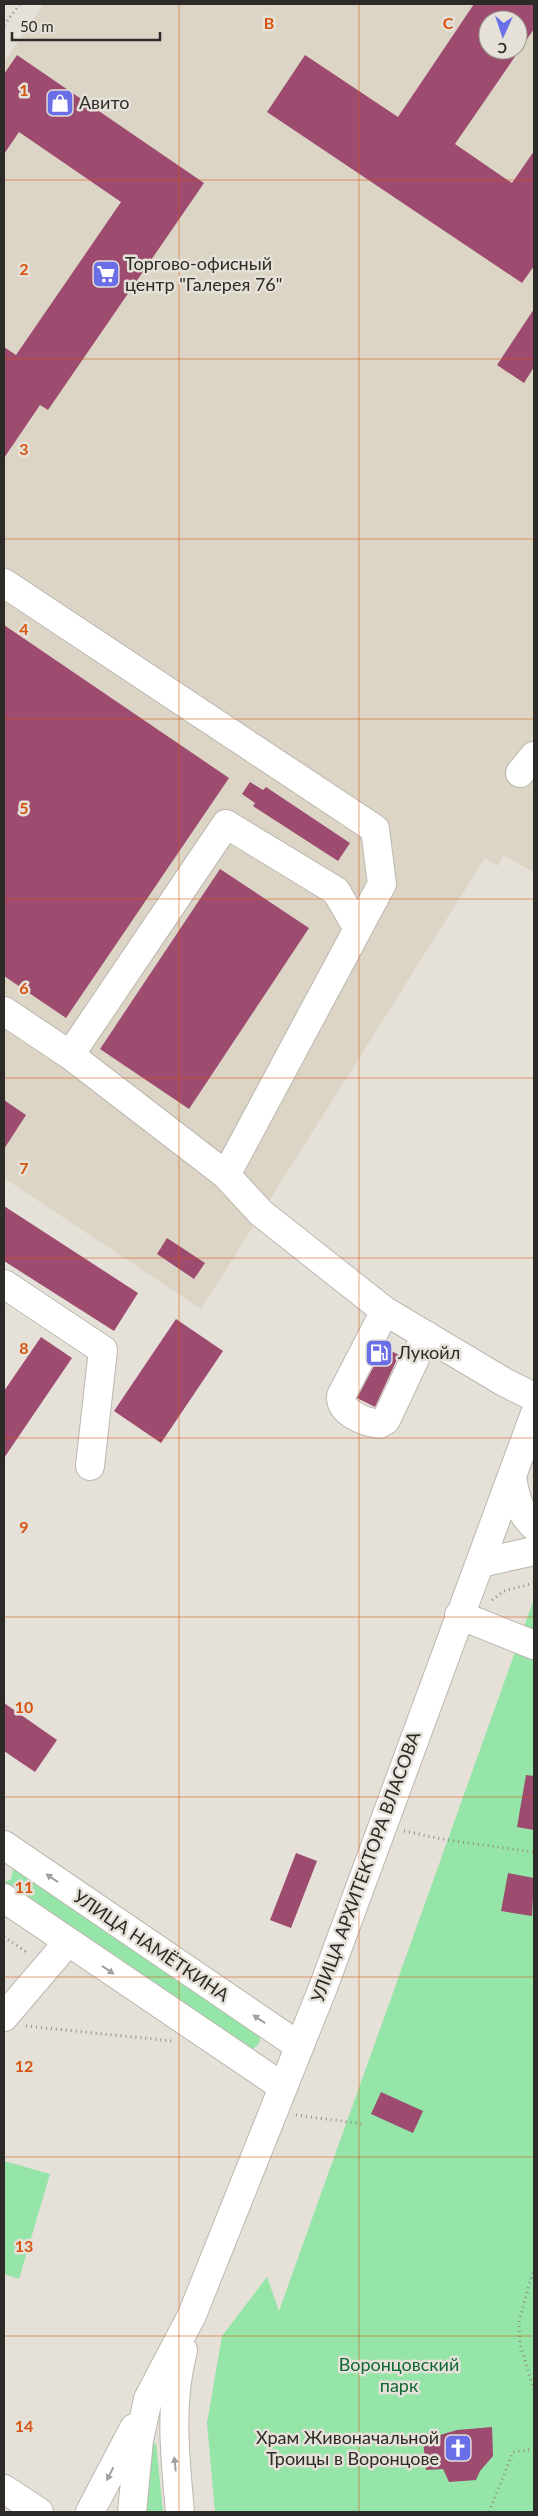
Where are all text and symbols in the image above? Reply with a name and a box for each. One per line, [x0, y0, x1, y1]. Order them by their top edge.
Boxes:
scale bar [12, 10, 160, 42]
north arrow [478, 10, 528, 60]
text: B [264, 13, 274, 32]
text: C [443, 13, 454, 32]
text: 50 m [20, 17, 54, 35]
text: С [496, 40, 507, 57]
text: 1 [19, 80, 29, 99]
shop icon: Авито [45, 88, 75, 118]
place label: Авито [79, 91, 129, 113]
place label: Торгово-офисный центр "Галерея 76" [125, 252, 282, 295]
text: 2 [19, 259, 29, 278]
supermarket icon: Торгово-офисный центр "Галерея 76" [91, 259, 121, 289]
text: 3 [19, 439, 29, 458]
text: 4 [19, 619, 29, 638]
text: 5 [19, 798, 29, 817]
text: 6 [19, 978, 29, 997]
text: 7 [19, 1158, 29, 1177]
text: 8 [19, 1338, 29, 1357]
fuel station icon: Лукойл [364, 1338, 394, 1368]
place label: Лукойл [397, 1341, 460, 1363]
text: 9 [19, 1517, 29, 1536]
text: 10 [15, 1697, 33, 1716]
street label: УЛИЦА АРХИТЕКТОРА ВЛАСОВА [306, 1727, 425, 2005]
one-way arrow [46, 1873, 59, 1883]
text: 11 [15, 1877, 33, 1896]
street label: УЛИЦА НАМЁТКИНА [69, 1885, 234, 2006]
one-way arrow [101, 1965, 115, 1975]
one-way arrow [252, 2015, 265, 2024]
text: 12 [15, 2056, 33, 2075]
text: 13 [15, 2236, 33, 2255]
park label: Воронцовский парк [339, 2353, 459, 2396]
text: 14 [15, 2416, 33, 2435]
place label: Храм Живоначальной Троицы в Воронцове [256, 2426, 439, 2469]
church icon: Храм Живоначальной Троицы в Воронцове [443, 2433, 473, 2463]
one-way arrow [171, 2455, 179, 2471]
one-way arrow [106, 2467, 114, 2481]

